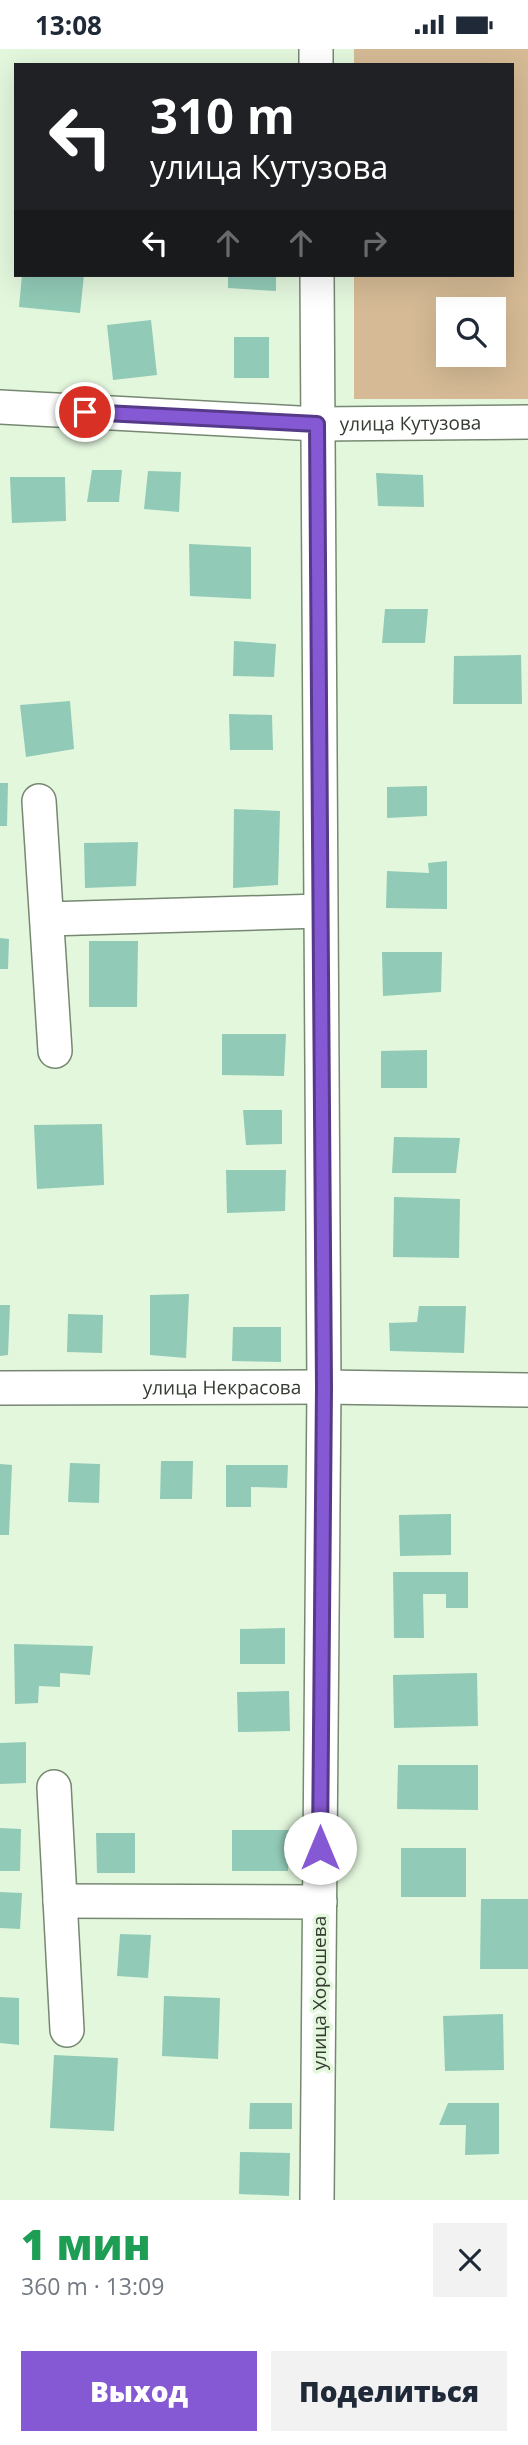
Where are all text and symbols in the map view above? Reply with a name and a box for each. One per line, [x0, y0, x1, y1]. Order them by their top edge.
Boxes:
text: 13:08 [35, 7, 102, 43]
text: 310 m [150, 82, 295, 148]
icon: left [35, 91, 126, 182]
text: улица Кутузова [150, 145, 388, 188]
icon: left [136, 224, 174, 262]
icon: ahead [209, 224, 247, 262]
icon: ahead [282, 224, 320, 262]
icon: right [355, 224, 393, 262]
map controls [436, 297, 506, 367]
button: search [436, 297, 506, 367]
pin [55, 382, 115, 442]
icon: arrive [66, 393, 104, 431]
street label: улица Кутузова [340, 409, 481, 437]
street label: улица Некрасова [143, 1374, 301, 1401]
position arrow [283, 1811, 357, 1885]
street label: улица Хорошева [306, 1916, 332, 2070]
text: 1 мин [21, 2215, 151, 2272]
button: close [433, 2223, 507, 2297]
text: 360 m · 13:09 [21, 2270, 164, 2302]
button: Выход [21, 2351, 257, 2431]
button: Поделиться [271, 2351, 507, 2431]

